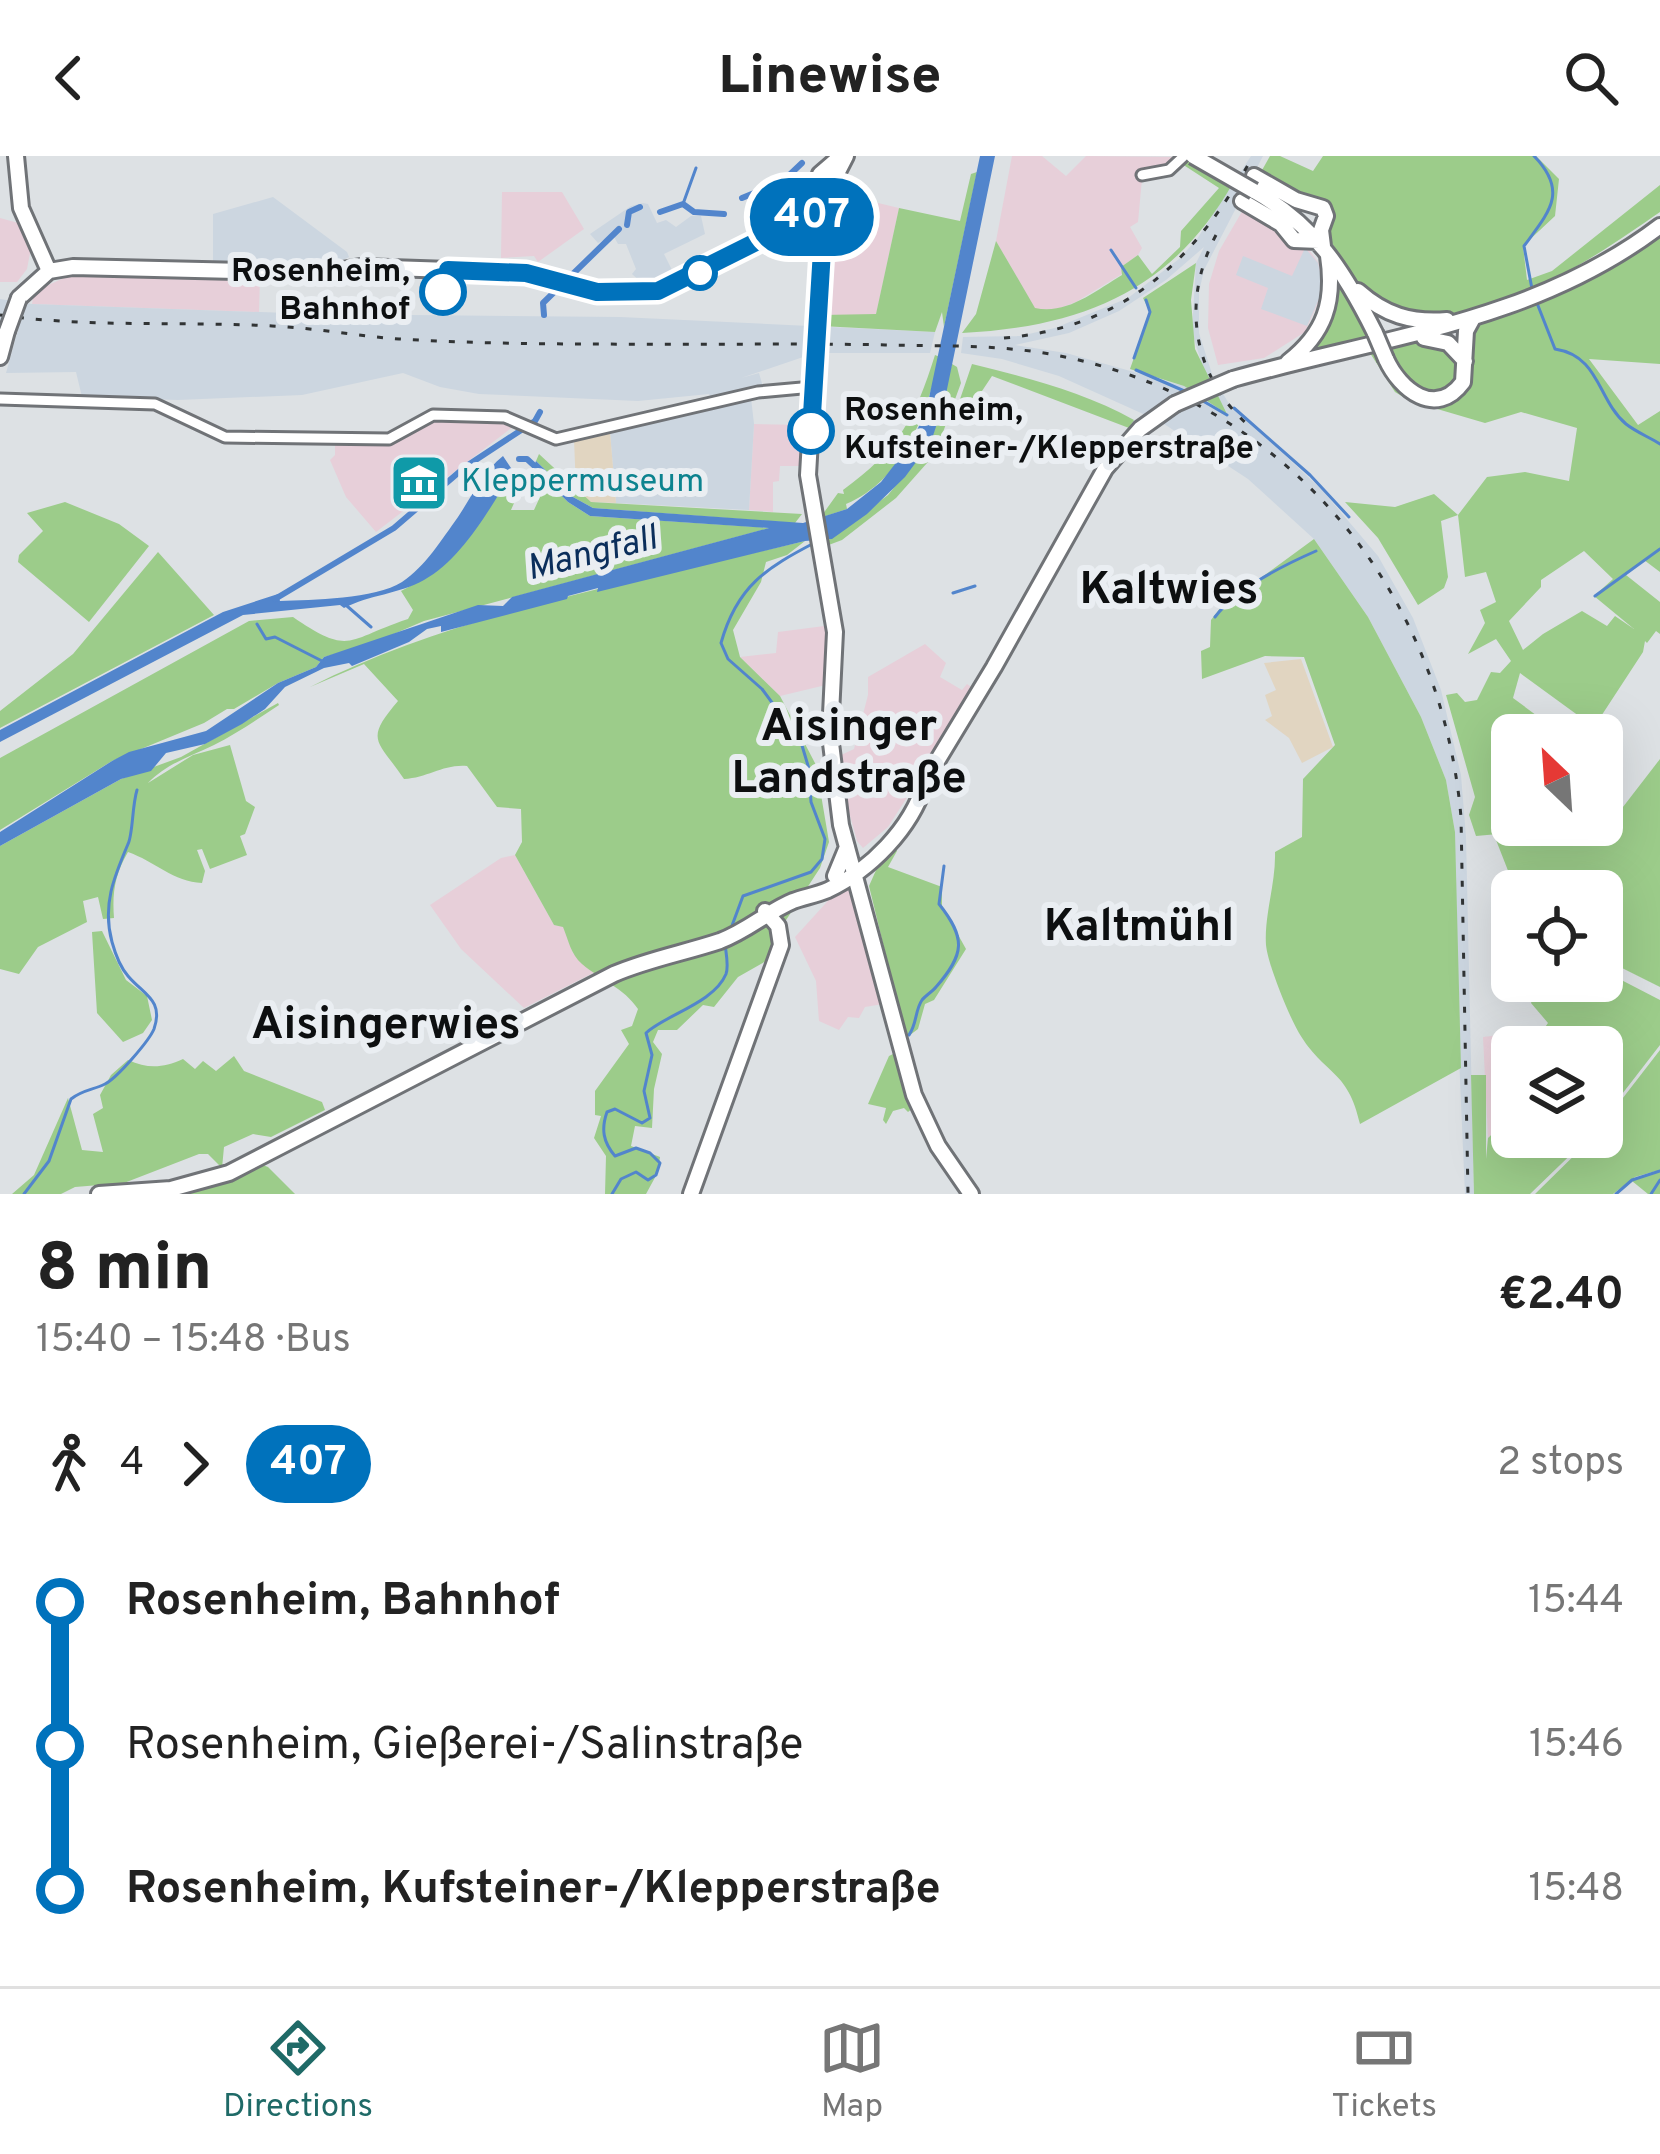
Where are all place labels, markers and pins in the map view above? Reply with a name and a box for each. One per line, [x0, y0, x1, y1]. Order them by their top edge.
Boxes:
place label: Rosenheim, Bahnhof [231, 252, 410, 332]
unlabelled marker [684, 257, 716, 289]
marker: Rosenheim, Bahnhof [421, 270, 465, 314]
place label: Rosenheim, Kufsteiner-/Klepperstraße [844, 391, 1254, 471]
marker: Rosenheim, Kufsteiner-/Klepperstraße [789, 409, 833, 453]
museum icon: Kleppermuseum [388, 452, 450, 514]
place label: Kleppermuseum [461, 462, 704, 504]

